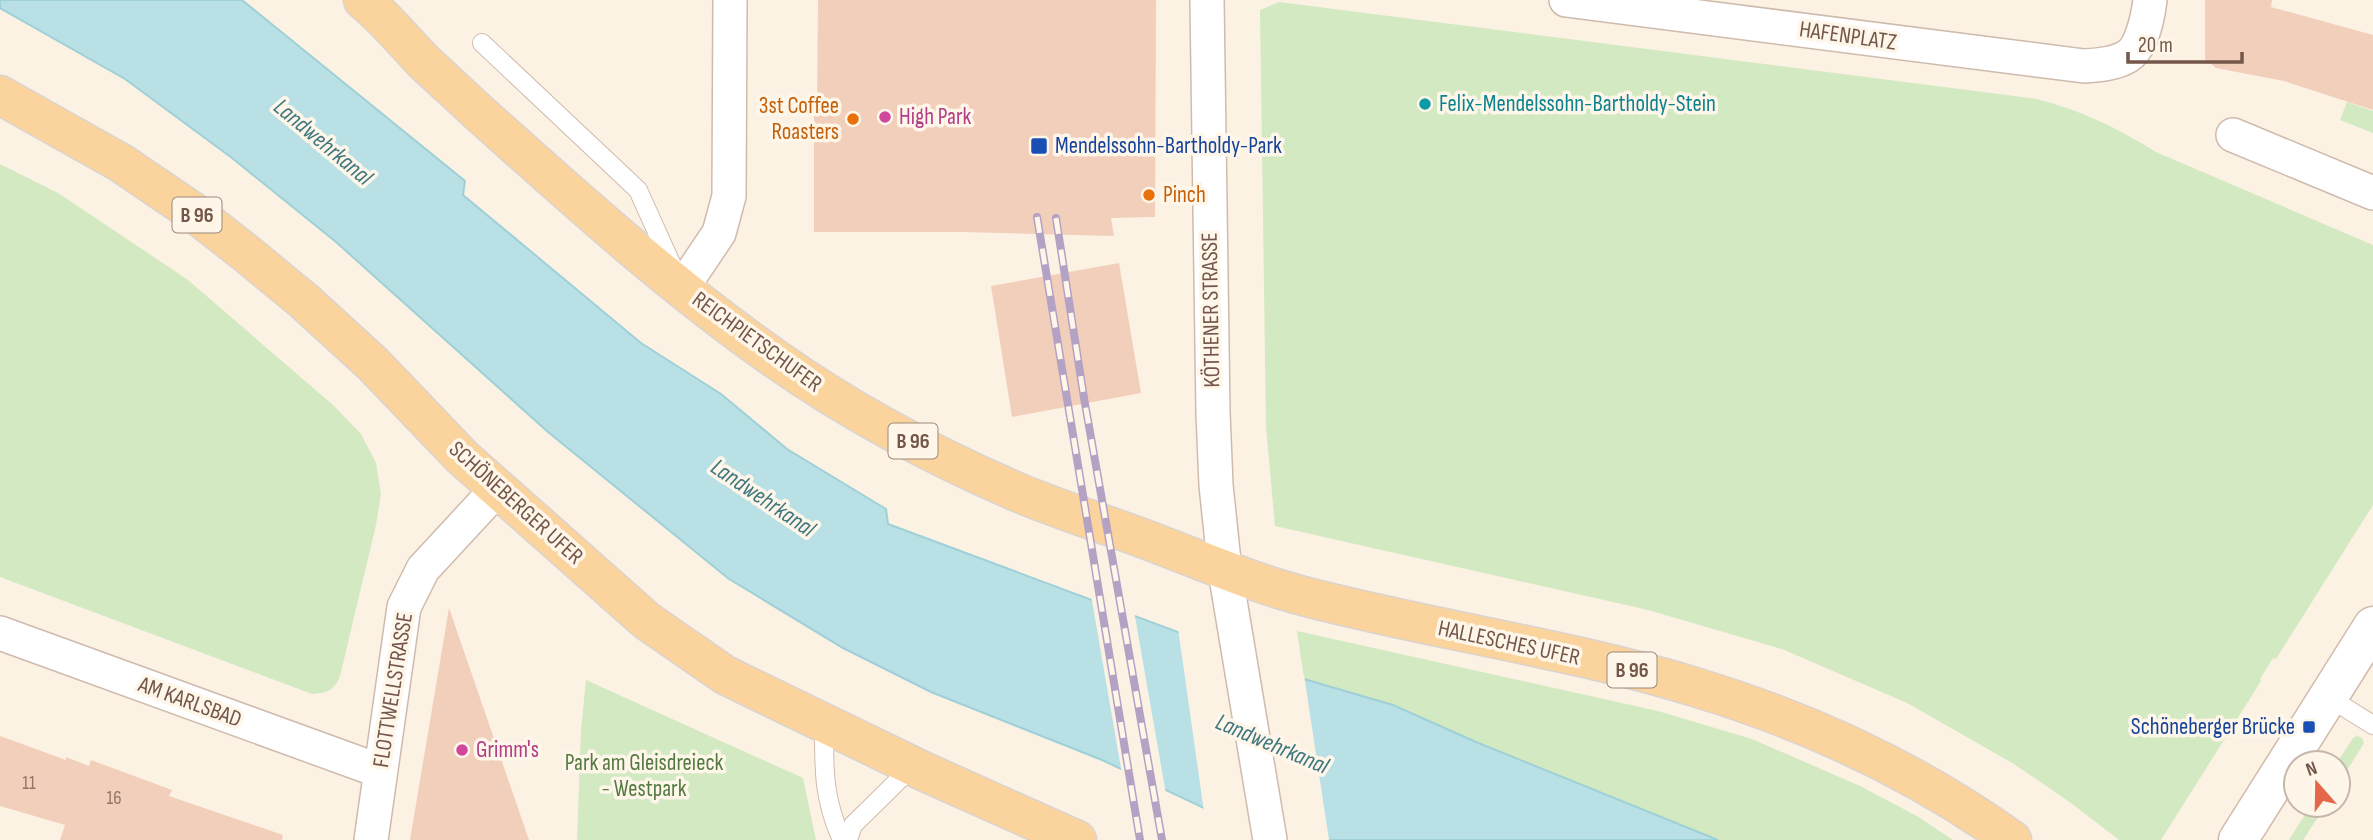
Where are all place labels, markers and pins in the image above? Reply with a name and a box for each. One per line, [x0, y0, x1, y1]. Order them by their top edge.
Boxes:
place label: Felix-Mendelssohn-Bartholdy-Stein [1439, 90, 1716, 118]
place label: 3st Coffee Roasters [759, 92, 839, 146]
marker: Felix-Mendelssohn-Bartholdy-Stein [1417, 96, 1433, 112]
place label: High Park [899, 103, 972, 131]
marker: High Park [877, 109, 893, 125]
marker: 3st Coffee Roasters [845, 111, 861, 127]
place label: Mendelssohn-Bartholdy-Park [1055, 132, 1282, 160]
marker: Mendelssohn-Bartholdy-Park [1029, 136, 1049, 156]
place label: Pinch [1163, 181, 1206, 209]
marker: Pinch [1141, 187, 1157, 203]
place label: Schöneberger Brücke [2131, 713, 2295, 741]
marker: Schöneberger Brücke [2301, 719, 2317, 735]
place label: Grimm's [476, 736, 539, 764]
marker: Grimm's [454, 742, 470, 758]

